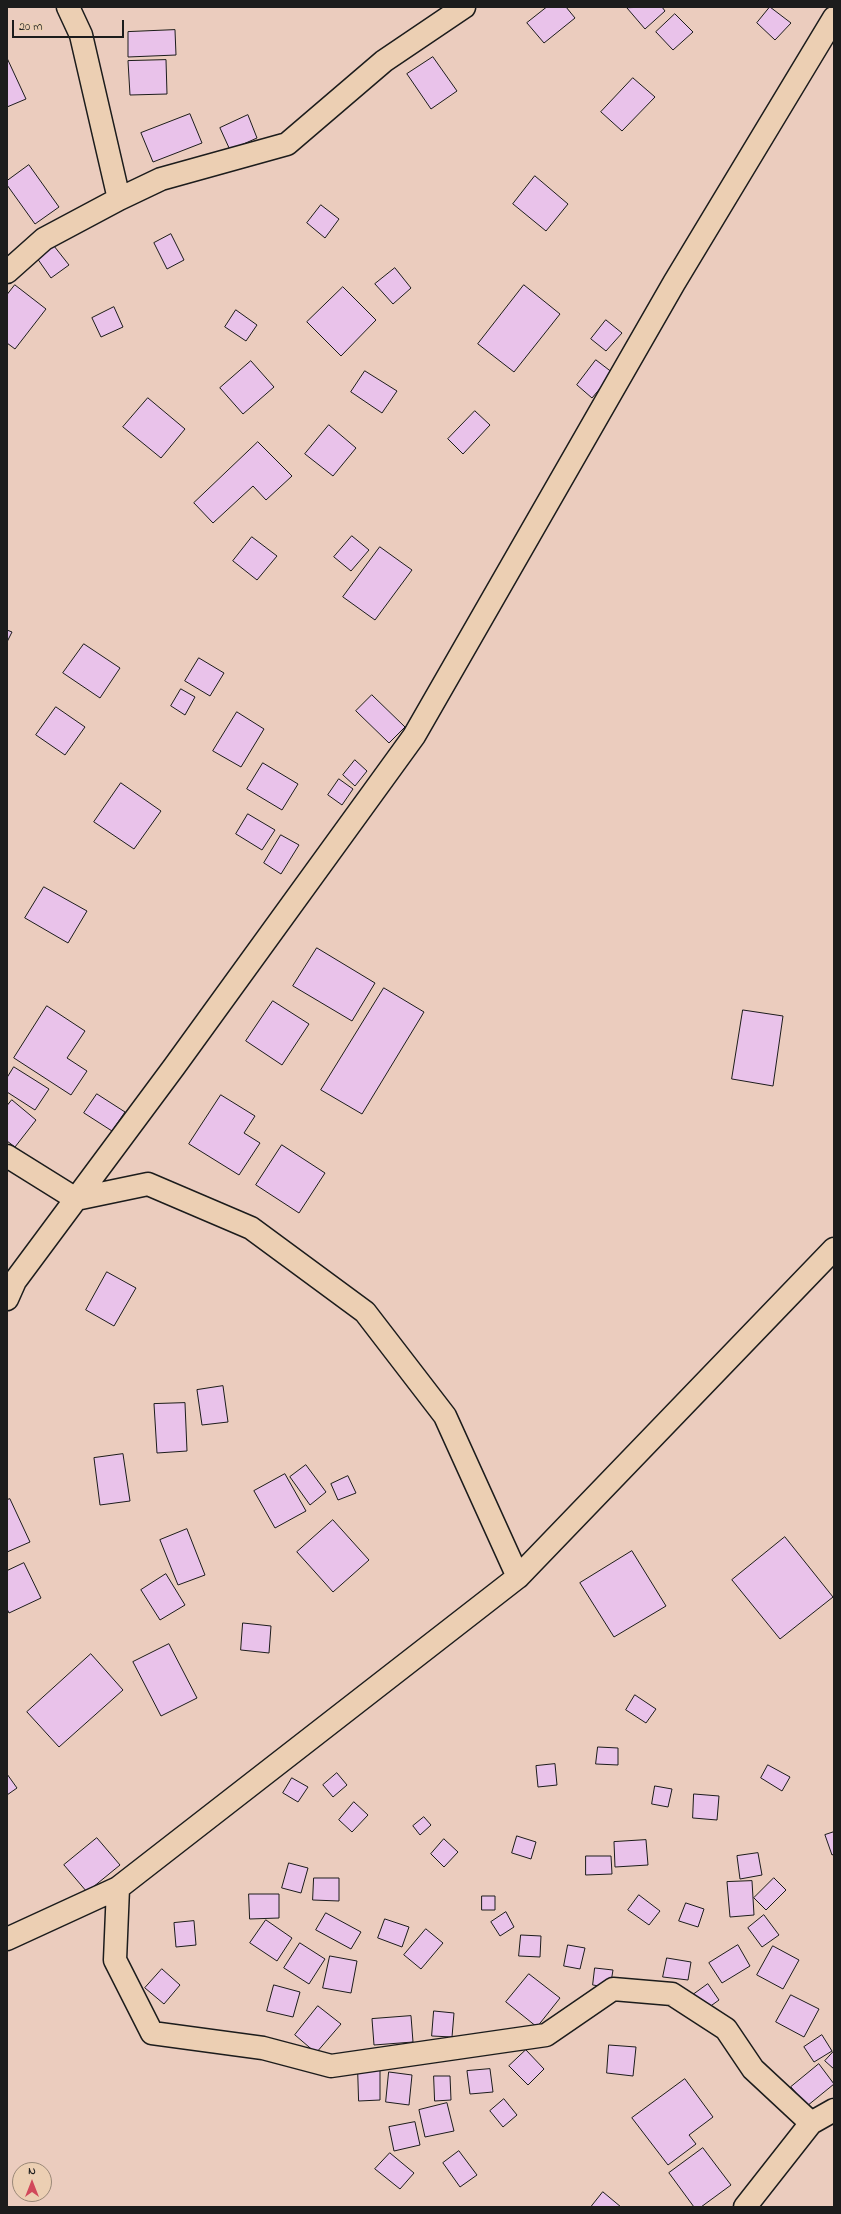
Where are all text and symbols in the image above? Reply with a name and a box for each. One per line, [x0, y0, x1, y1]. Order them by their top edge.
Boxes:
scale bar [14, 12, 126, 38]
text: 20 m [19, 18, 42, 36]
north arrow [12, 2162, 52, 2202]
text: N [28, 2163, 36, 2179]

